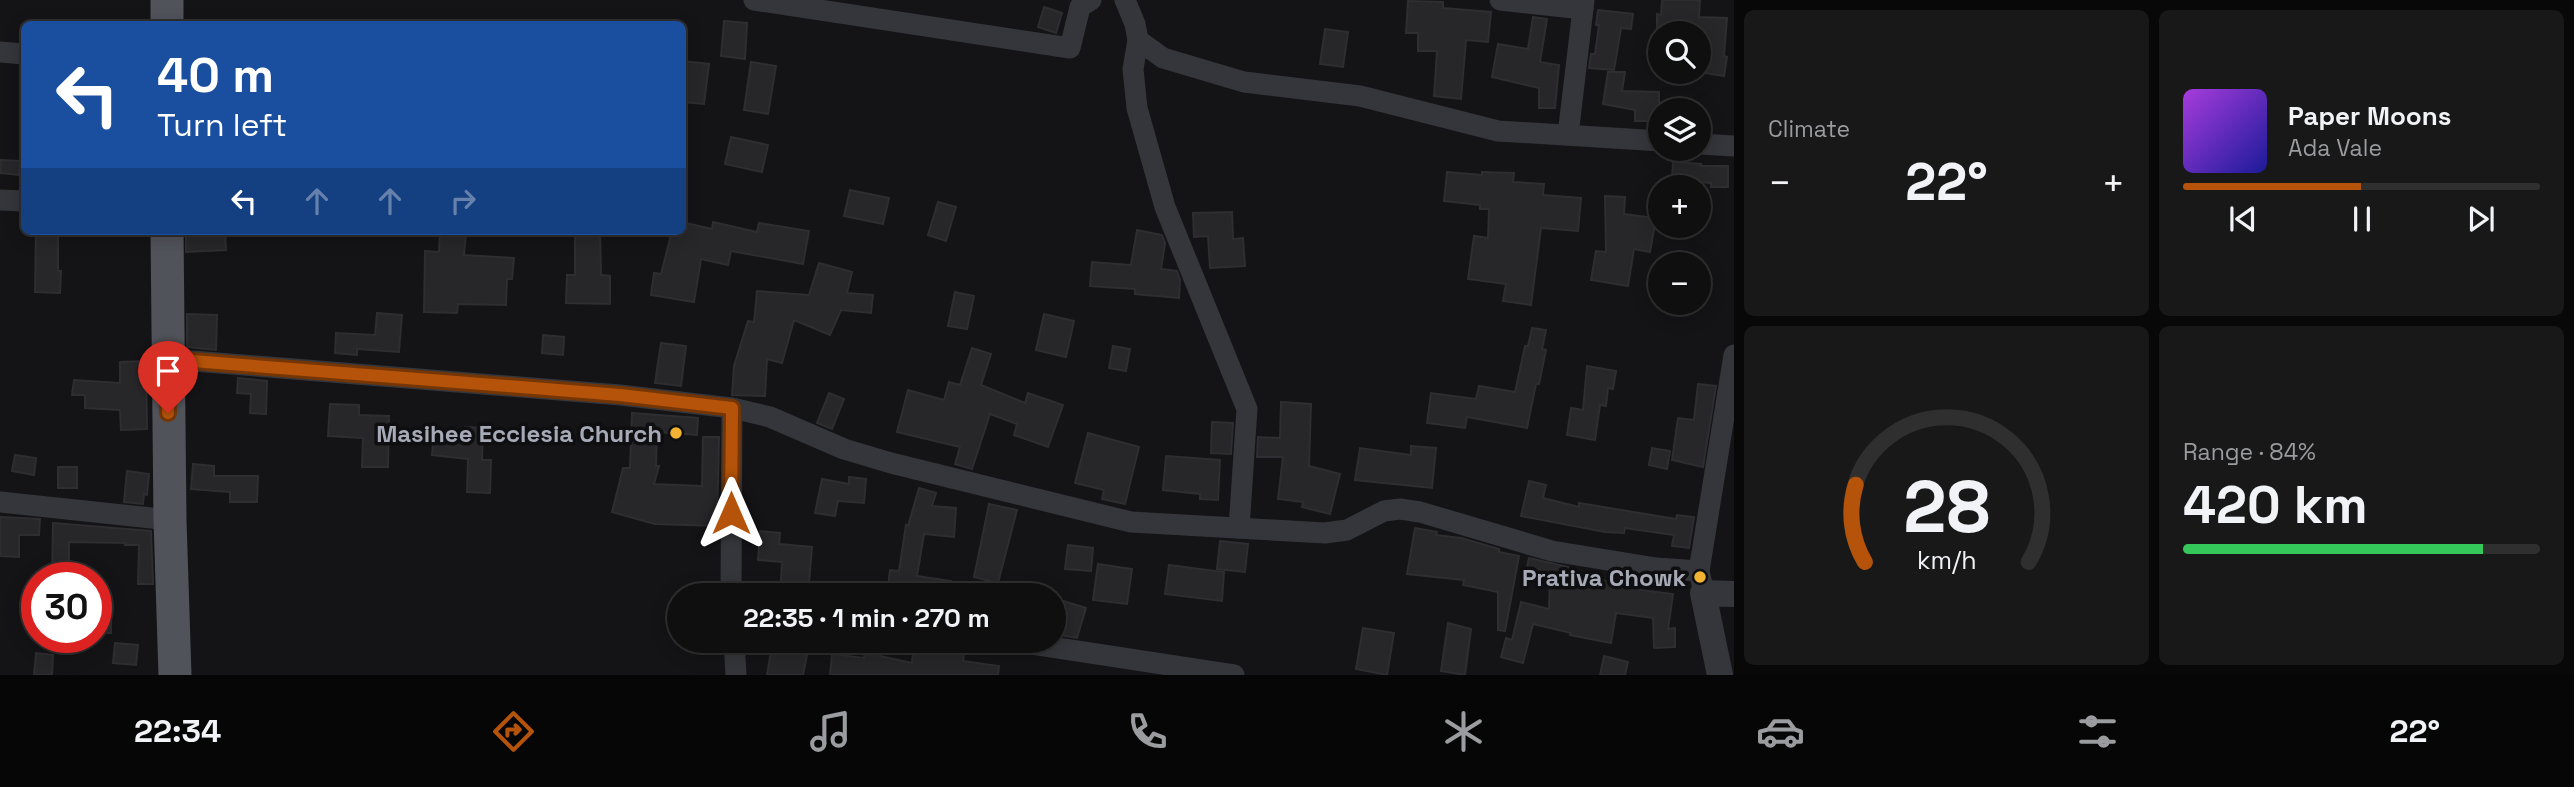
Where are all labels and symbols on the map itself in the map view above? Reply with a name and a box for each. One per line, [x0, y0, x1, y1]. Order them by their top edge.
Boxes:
pin [138, 341, 198, 413]
place label: Masihee Ecclesia Church [376, 418, 662, 449]
marker: Masihee Ecclesia Church [668, 425, 684, 441]
position arrow [694, 476, 768, 550]
speed limit sign: 30 [21, 562, 112, 653]
place label: Prativa Chowk [1522, 562, 1686, 593]
marker: Prativa Chowk [1692, 569, 1708, 585]

